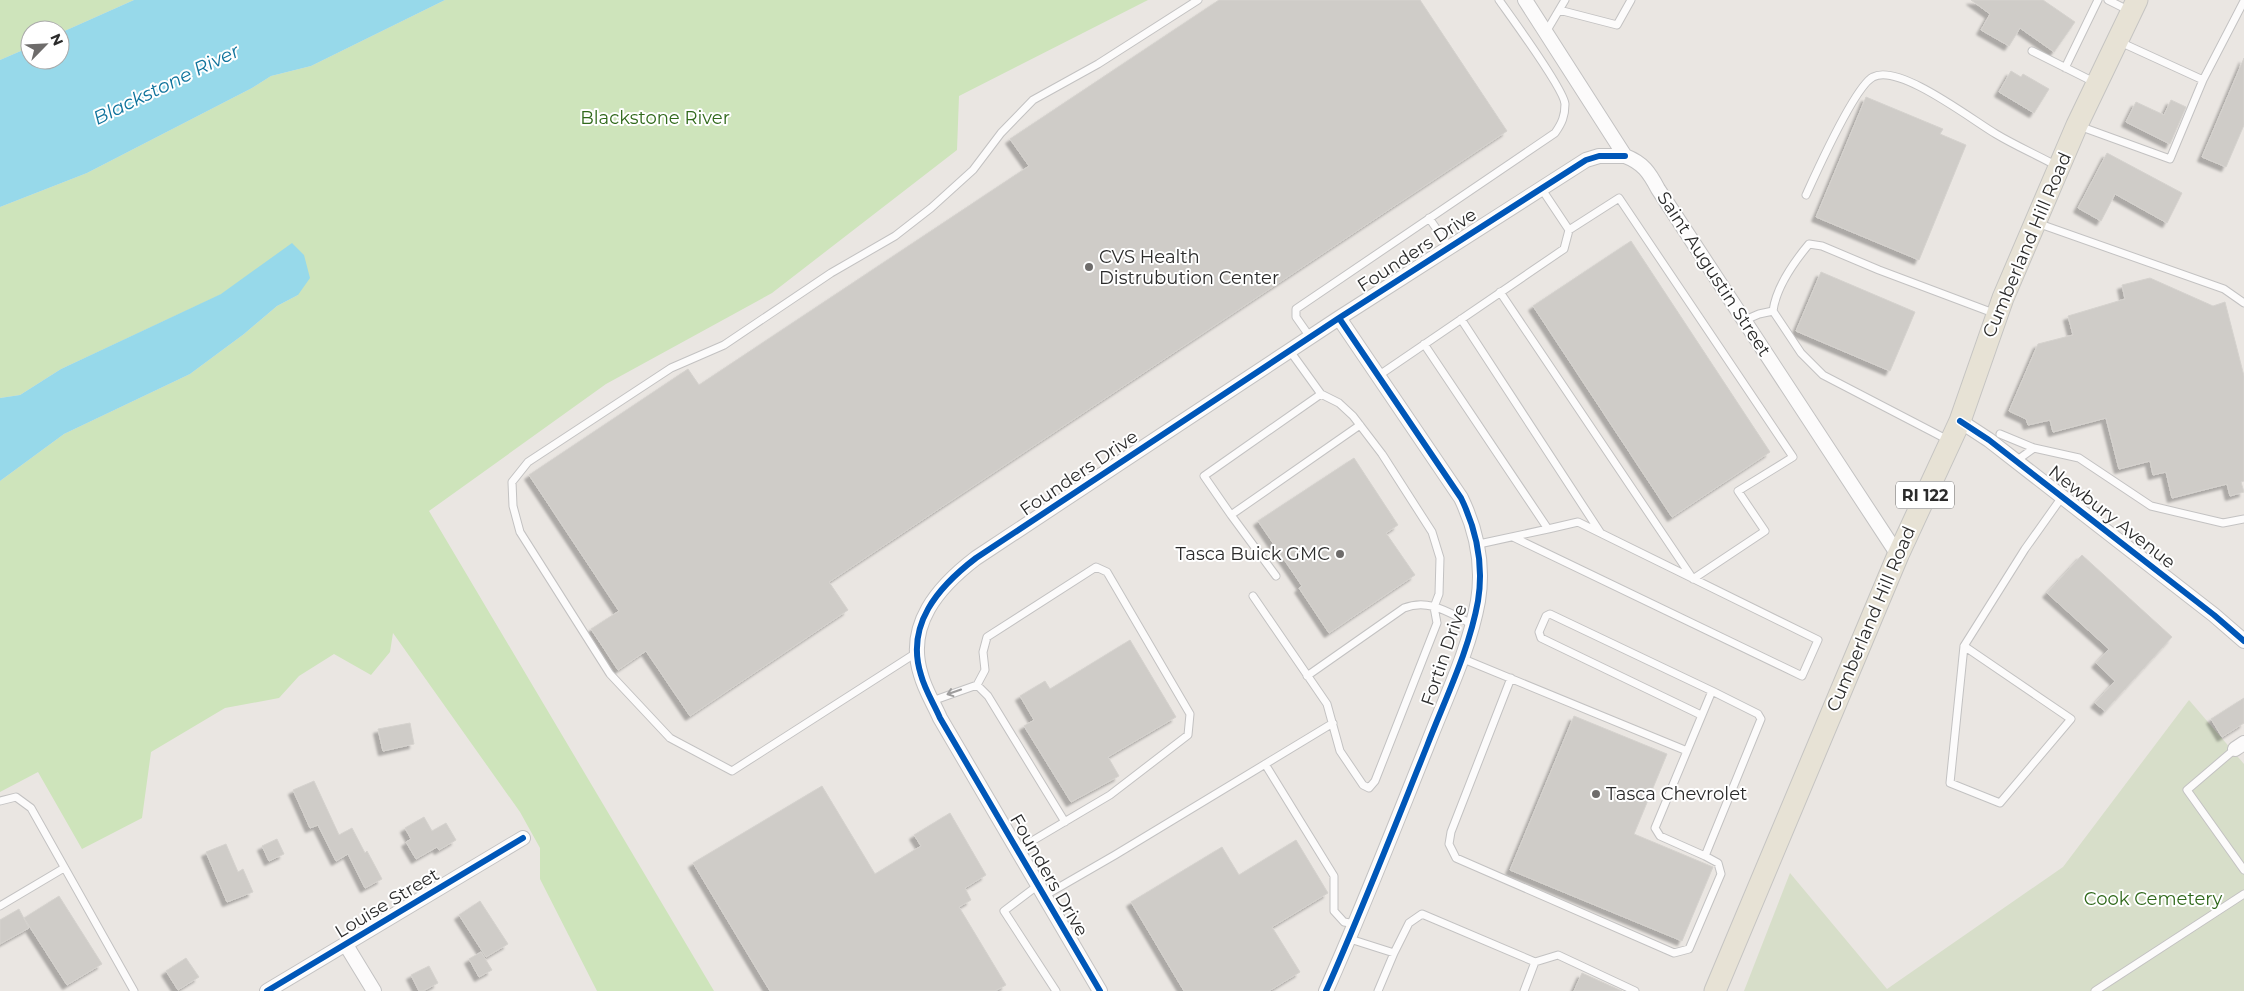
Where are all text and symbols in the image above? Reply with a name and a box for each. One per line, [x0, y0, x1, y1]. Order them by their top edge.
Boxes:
north arrow [20, 20, 70, 70]
text: N [46, 31, 67, 49]
water label: Blackstone River [89, 39, 243, 130]
park label: Blackstone River [580, 107, 730, 129]
street label: Cumberland Hill Road [1978, 149, 2076, 341]
street label: Saint Augustin Street [1652, 187, 1776, 361]
street label: Founders Drive [1353, 203, 1481, 297]
place label: CVS Health Distrubution Center [1099, 246, 1279, 289]
marker: CVS Health Distrubution Center [1083, 261, 1095, 273]
street label: Founders Drive [1016, 425, 1142, 521]
street label: Newbury Avenue [2044, 461, 2180, 573]
road number: RI 122 [1896, 482, 1954, 508]
street label: Cumberland Hill Road [1822, 523, 1920, 715]
place label: Tasca Buick GMC [1175, 543, 1330, 565]
marker: Tasca Buick GMC [1334, 548, 1346, 560]
street label: Fortin Drive [1416, 601, 1472, 709]
one-way arrow [947, 688, 963, 698]
place label: Tasca Chevrolet [1606, 783, 1747, 805]
marker: Tasca Chevrolet [1590, 788, 1602, 800]
street label: Founders Drive [1005, 810, 1093, 940]
street label: Louise Street [331, 863, 443, 943]
park label: Cook Cemetery [2084, 888, 2222, 910]

